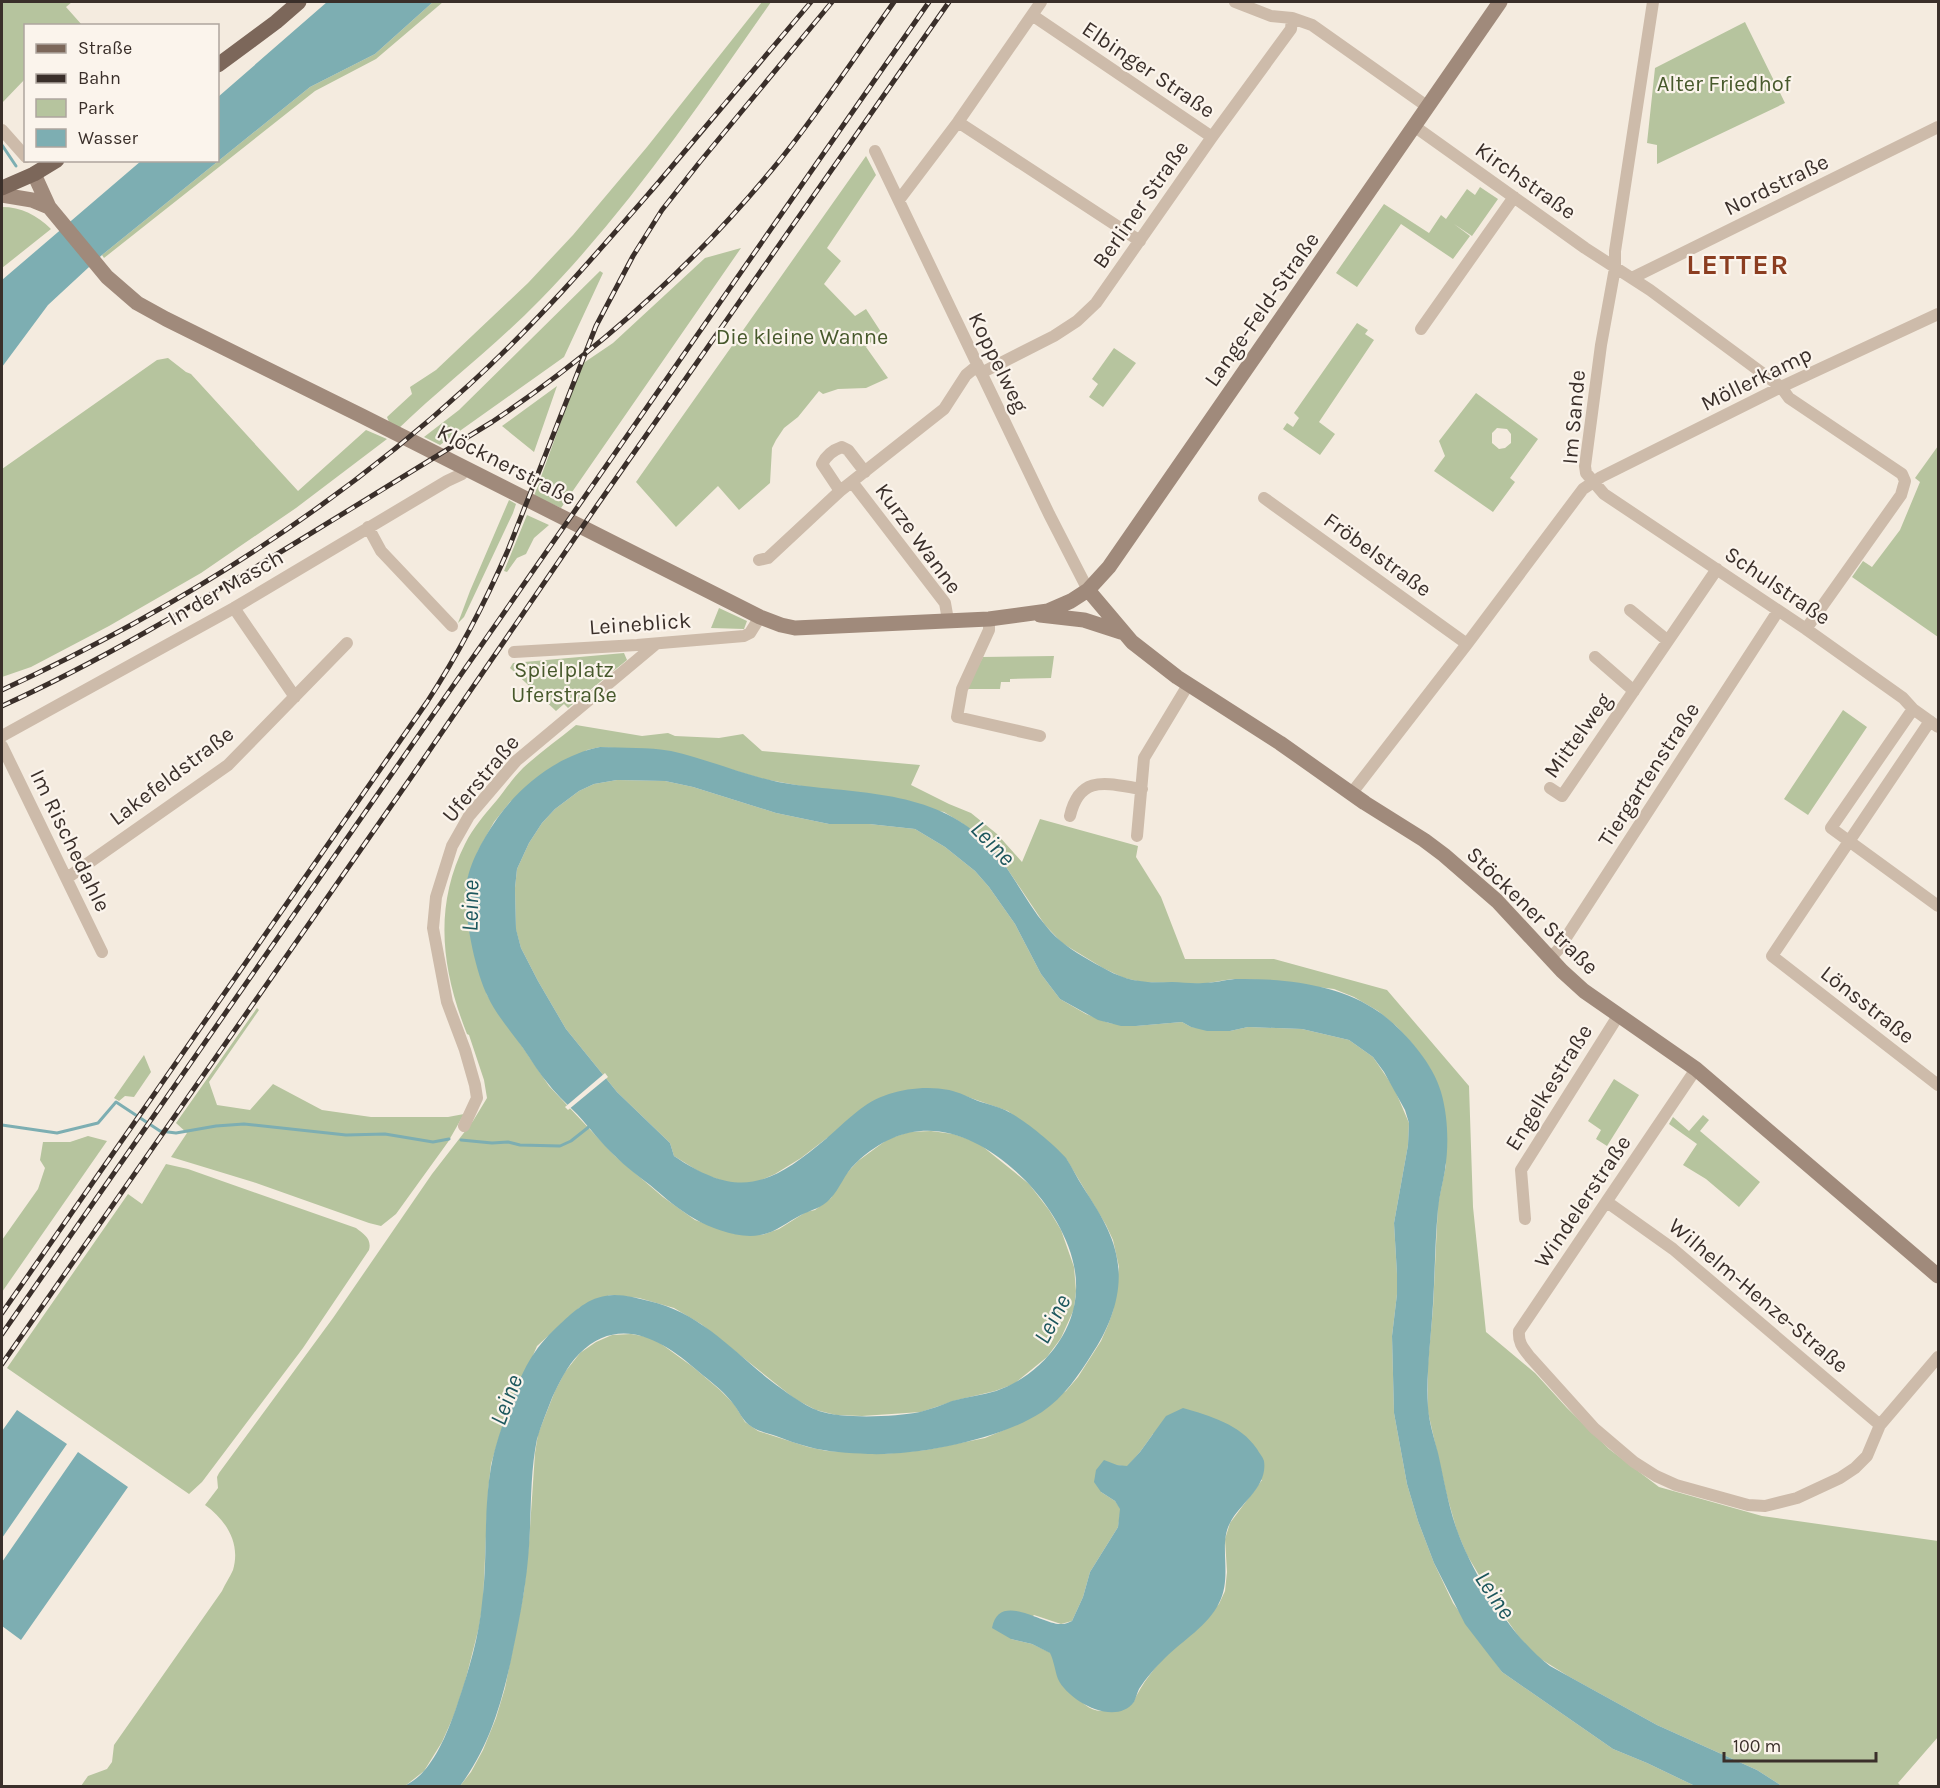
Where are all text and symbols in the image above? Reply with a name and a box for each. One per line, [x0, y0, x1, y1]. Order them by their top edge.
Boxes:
street label: Elbinger Straße [1077, 16, 1220, 124]
legend [24, 24, 219, 162]
text: Straße [78, 37, 132, 59]
text: Bahn [78, 67, 121, 89]
park label: Alter Friedhof [1657, 71, 1792, 97]
text: Park [78, 97, 115, 119]
text: Wasser [78, 127, 139, 149]
street label: Berliner Straße [1087, 136, 1194, 273]
street label: Kirchstraße [1470, 137, 1581, 225]
street label: Nordstraße [1720, 149, 1833, 221]
street label: Lange-Feld-Straße [1199, 227, 1325, 392]
district label: LETTER [1686, 248, 1790, 281]
street label: Koppelweg [963, 308, 1034, 417]
park label: Die kleine Wanne [716, 324, 888, 350]
street label: Möllerkamp [1697, 341, 1816, 417]
street label: Im Sande [1557, 369, 1591, 466]
street label: Klöcknerstraße [433, 419, 580, 511]
street label: Kurze Wanne [869, 478, 967, 599]
street label: Fröbelstraße [1319, 507, 1436, 603]
street label: Schulstraße [1720, 541, 1835, 631]
street label: In der Masch [163, 544, 288, 631]
street label: Leineblick [588, 607, 692, 641]
park label: Spielplatz Uferstraße [511, 657, 617, 708]
street label: Mittelweg [1538, 687, 1618, 783]
street label: Tiergartenstraße [1593, 698, 1705, 851]
street label: Lakefeldstraße [104, 721, 239, 831]
street label: Uferstraße [437, 730, 525, 828]
street label: Im Rischedahle [24, 765, 116, 916]
water label: Leine [965, 815, 1021, 871]
street label: Stöckener Straße [1461, 841, 1603, 980]
water label: Leine [456, 880, 484, 932]
street label: Lönsstraße [1815, 960, 1919, 1049]
street label: Engelkestraße [1500, 1020, 1598, 1155]
street label: Windelerstraße [1529, 1130, 1637, 1273]
street label: Wilhelm-Henze-Straße [1663, 1213, 1853, 1379]
water label: Leine [1027, 1290, 1077, 1348]
water label: Leine [484, 1371, 528, 1429]
water label: Leine [1469, 1566, 1521, 1624]
scale bar [1724, 1725, 1876, 1763]
text: 100 m [1733, 1735, 1781, 1757]

